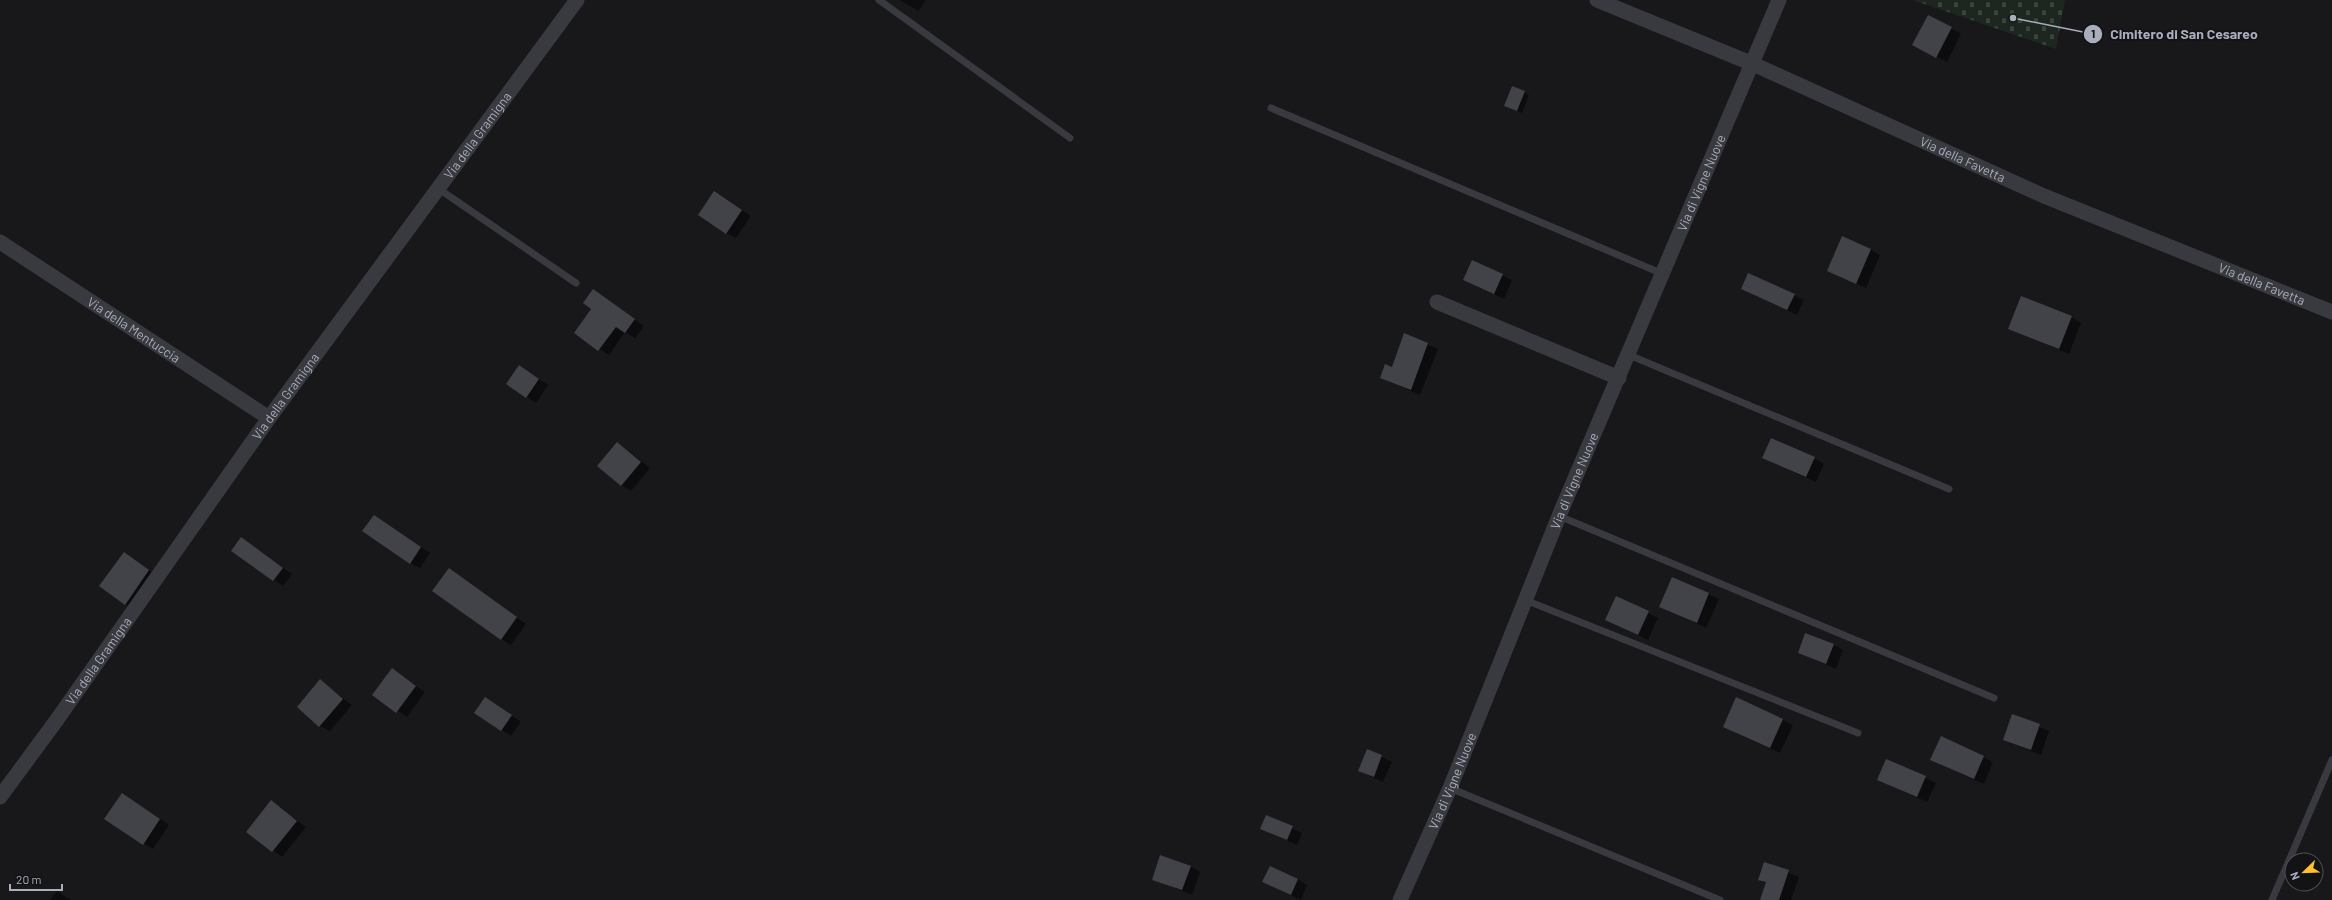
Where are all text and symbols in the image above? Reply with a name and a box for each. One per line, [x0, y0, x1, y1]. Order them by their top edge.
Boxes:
callout: Cimitero di San Cesareo [2083, 21, 2266, 47]
text: Cimitero di San Cesareo [2110, 25, 2258, 42]
text: 1 [2091, 26, 2095, 40]
street label: Via della Gramigna [440, 89, 515, 182]
street label: Via di Vigne Nuove [1673, 132, 1729, 233]
street label: Via della Favetta [1918, 133, 2008, 185]
street label: Via della Favetta [2216, 259, 2308, 308]
street label: Via della Mentuccia [84, 293, 183, 366]
street label: Via della Gramigna [248, 350, 322, 443]
street label: Via di Vigne Nuove [1547, 430, 1602, 531]
street label: Via della Gramigna [62, 614, 135, 708]
street label: Via di Vigne Nuove [1425, 730, 1479, 832]
north arrow [2284, 852, 2324, 892]
scale bar [10, 866, 62, 892]
text: N [2287, 870, 2302, 882]
text: 20 m [16, 872, 42, 886]

